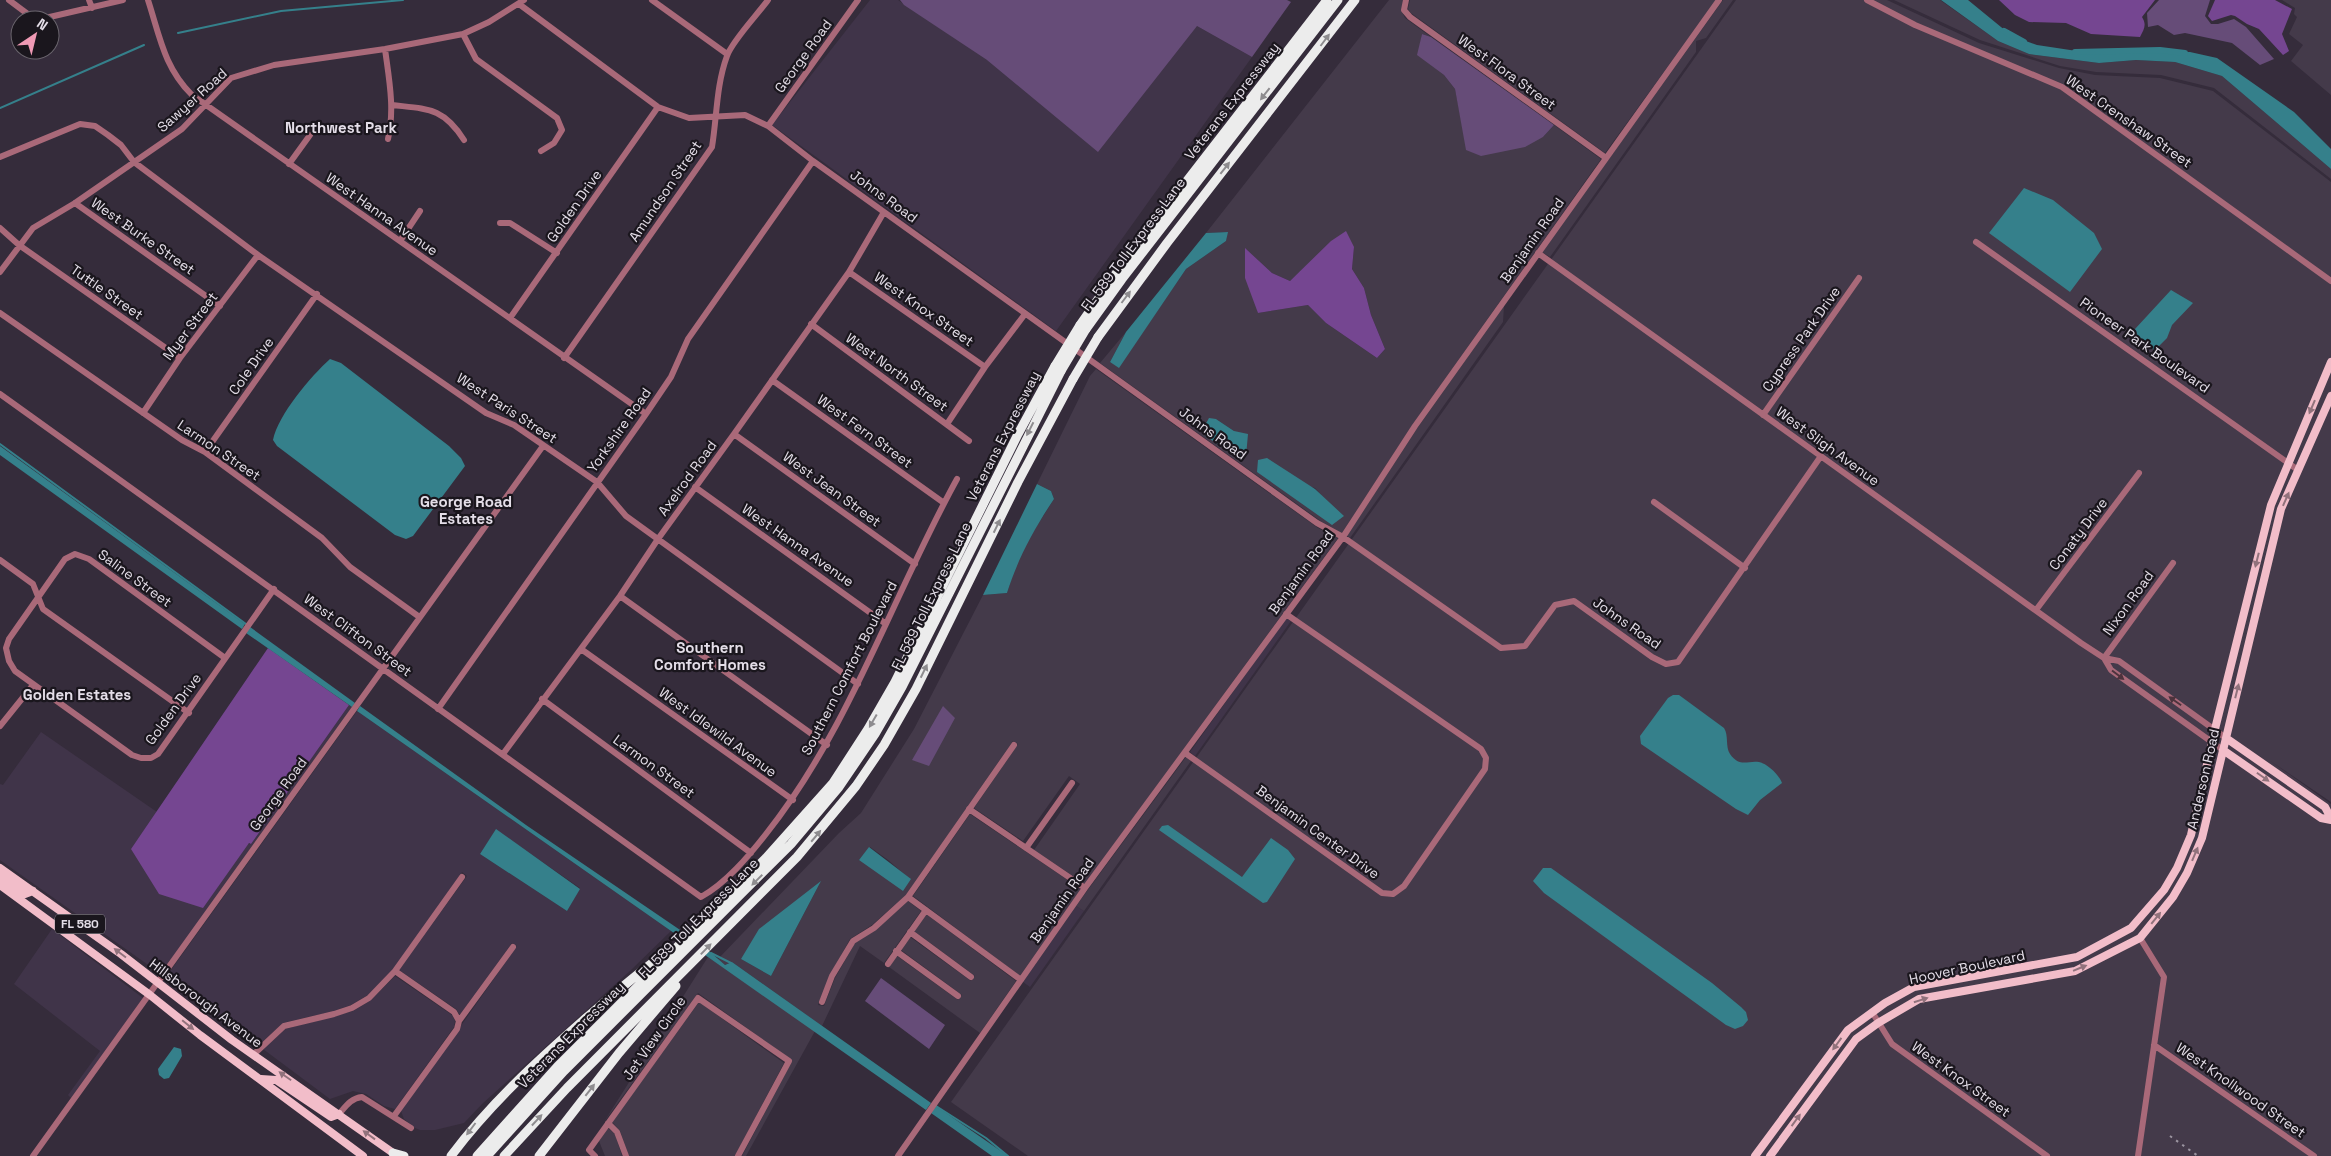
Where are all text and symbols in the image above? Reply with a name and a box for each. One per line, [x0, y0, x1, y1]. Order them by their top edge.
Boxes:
north arrow [10, 10, 60, 60]
text: N [33, 14, 51, 34]
street label: George Road [770, 16, 836, 96]
street label: West Flora Street [1454, 30, 1560, 114]
one-way arrow [1319, 34, 1330, 47]
street label: Veterans Expressway [1181, 39, 1283, 163]
street label: Sawyer Road [153, 64, 231, 136]
street label: West Crenshaw Street [2062, 71, 2196, 171]
one-way arrow [1260, 87, 1271, 100]
district label: Northwest Park [285, 118, 398, 137]
street label: Amundson Street [625, 137, 705, 245]
one-way arrow [1219, 162, 1230, 175]
street label: Johns Road [847, 165, 921, 227]
street label: Golden Drive [542, 166, 606, 246]
street label: West Hanna Avenue [322, 169, 442, 259]
street label: FL 589 Toll Express Lane [1077, 174, 1189, 314]
street label: West Burke Street [88, 193, 198, 279]
street label: Benjamin Road [1496, 194, 1568, 286]
street label: Tuttle Street [67, 260, 147, 324]
street label: West Knox Street [871, 268, 977, 350]
street label: Cypress Park Drive [1758, 283, 1844, 395]
street label: Myer Street [159, 288, 221, 364]
one-way arrow [1121, 290, 1131, 304]
street label: Pioneer Park Boulevard [2077, 293, 2213, 397]
street label: West North Street [842, 329, 952, 415]
street label: Cole Drive [225, 334, 277, 398]
street label: Veterans Expressway [962, 368, 1044, 504]
street label: West Paris Street [453, 369, 561, 447]
street label: Yorkshire Road [583, 384, 655, 476]
street label: West Fern Street [814, 390, 916, 472]
one-way arrow [2308, 400, 2316, 415]
street label: Johns Road [1176, 402, 1250, 464]
street label: West Sligh Avenue [1773, 402, 1883, 490]
street label: Larmon Street [174, 416, 264, 484]
one-way arrow [1026, 422, 1034, 437]
street label: Axelrod Road [654, 437, 720, 519]
street label: West Jean Street [779, 447, 885, 531]
district label: George Road Estates [420, 492, 512, 528]
one-way arrow [2282, 492, 2290, 506]
street label: Conaty Drive [2045, 494, 2111, 574]
street label: West Hanna Avenue [738, 500, 858, 590]
street label: FL 589 Toll Express Lane [887, 519, 975, 673]
one-way arrow [993, 519, 1001, 533]
street label: Benjamin Road [1264, 526, 1338, 618]
street label: Saline Street [95, 545, 175, 611]
one-way arrow [2253, 552, 2261, 567]
street label: Nixon Road [2098, 567, 2158, 639]
street label: Southern Comfort Boulevard [797, 578, 901, 758]
street label: West Clifton Street [300, 590, 416, 680]
street label: Johns Road [1589, 593, 1665, 653]
district label: Southern Comfort Homes [654, 638, 766, 674]
one-way arrow [920, 664, 929, 679]
one-way arrow [2111, 669, 2124, 680]
street label: Golden Drive [141, 670, 205, 748]
street label: West Idlewild Avenue [655, 683, 781, 781]
one-way arrow [2233, 683, 2241, 698]
district label: Golden Estates [23, 685, 131, 704]
one-way arrow [2168, 696, 2182, 706]
one-way arrow [869, 714, 878, 727]
street label: Anderson Road [2183, 727, 2223, 831]
street label: Larmon Street [610, 730, 698, 802]
street label: George Road [245, 754, 311, 834]
one-way arrow [2256, 772, 2270, 782]
street label: Benjamin Center Drive [1253, 781, 1383, 883]
one-way arrow [811, 830, 822, 843]
one-way arrow [2192, 847, 2200, 861]
street label: FL 589 Toll Express Lane [634, 854, 762, 982]
street label: Benjamin Road [1026, 854, 1098, 946]
one-way arrow [751, 874, 763, 886]
one-way arrow [2151, 911, 2162, 924]
road number: FL 580 [55, 914, 105, 934]
one-way arrow [700, 944, 712, 956]
street label: Hoover Boulevard [1907, 946, 2027, 988]
one-way arrow [114, 948, 127, 959]
street label: Hillsborough Avenue [146, 955, 266, 1051]
one-way arrow [2073, 964, 2088, 972]
street label: Veterans Expressway [514, 978, 628, 1092]
street label: Jet View Circle [618, 993, 690, 1083]
one-way arrow [1914, 996, 1929, 1004]
one-way arrow [181, 1020, 194, 1031]
one-way arrow [1832, 1037, 1842, 1051]
street label: West Knox Street [1908, 1037, 2014, 1121]
street label: West Knollwood Street [2173, 1038, 2309, 1142]
one-way arrow [278, 1071, 291, 1081]
one-way arrow [585, 1083, 595, 1096]
one-way arrow [1791, 1113, 1801, 1127]
one-way arrow [531, 1114, 543, 1126]
one-way arrow [465, 1122, 476, 1135]
one-way arrow [362, 1130, 375, 1140]

